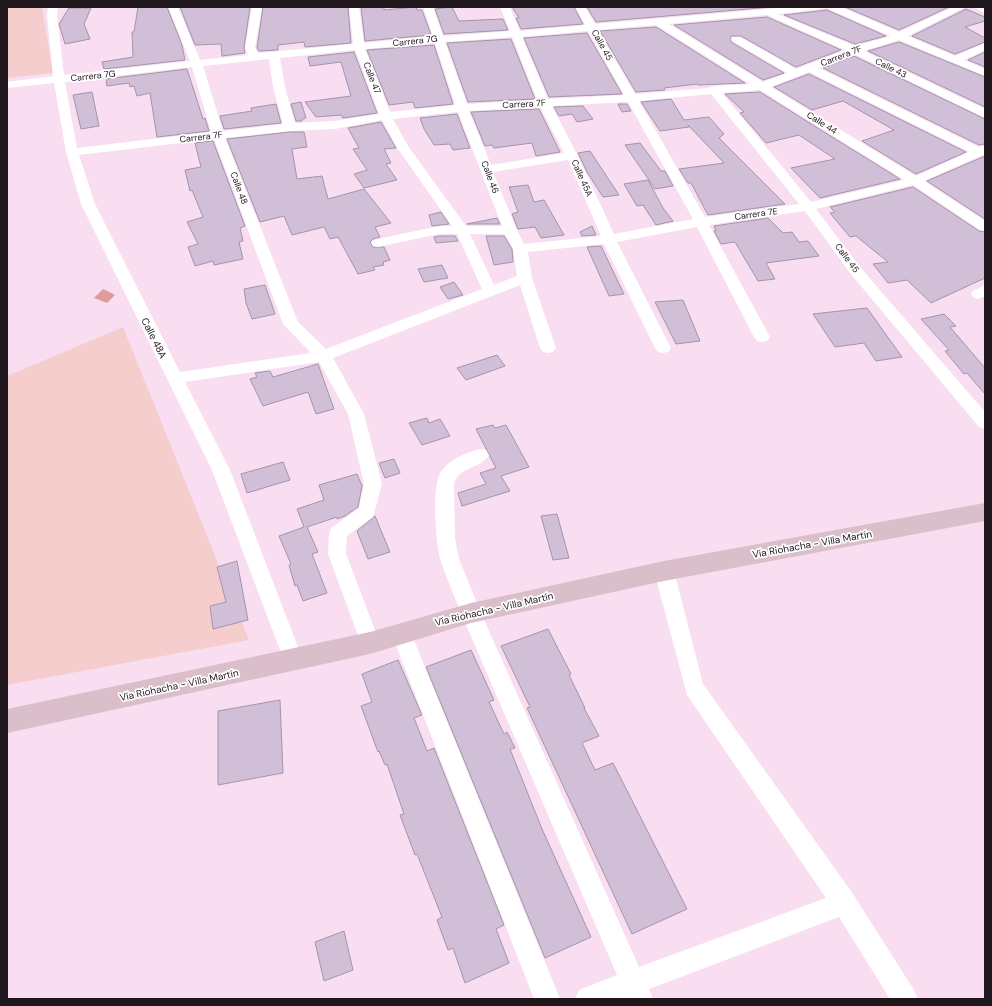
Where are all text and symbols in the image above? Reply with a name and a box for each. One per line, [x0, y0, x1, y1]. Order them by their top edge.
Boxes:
street label: Calle 45 [589, 27, 615, 63]
street label: Carrera 7G [392, 33, 438, 49]
street label: Carrera 7F [819, 43, 863, 69]
street label: Calle 43 [873, 55, 909, 81]
street label: Calle 47 [360, 60, 384, 96]
street label: Carrera 7G [70, 68, 116, 84]
street label: Carrera 7F [502, 97, 546, 111]
street label: Calle 44 [804, 109, 840, 137]
street label: Carrera 7F [179, 128, 223, 146]
street label: Calle 45A [569, 158, 596, 198]
street label: Calle 46 [478, 159, 502, 195]
street label: Calle 48 [227, 170, 251, 206]
street label: Carrera 7E [734, 205, 778, 223]
street label: Calle 45 [832, 241, 862, 275]
street label: Calle 48A [138, 315, 170, 361]
street label: Vía Riohacha - Villa Martín [751, 527, 873, 561]
street label: Vía Riohacha - Villa Martín [433, 589, 555, 629]
street label: Vía Riohacha - Villa Martín [118, 666, 240, 704]

